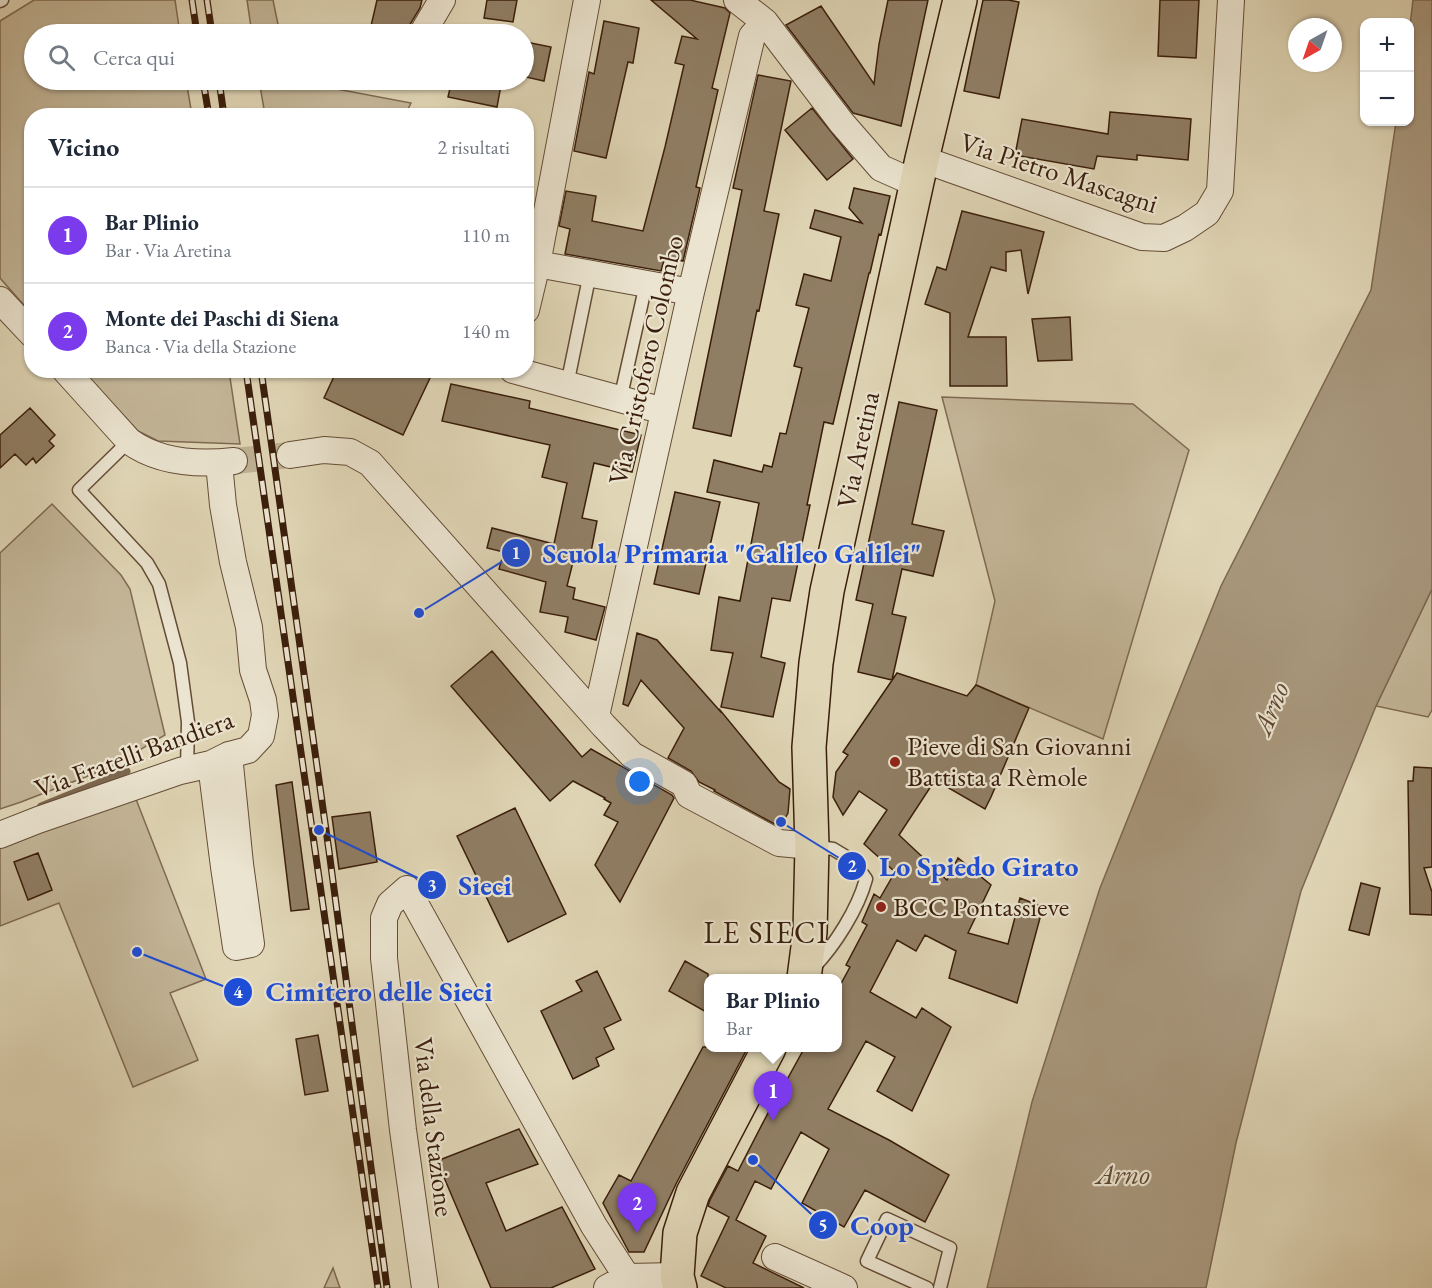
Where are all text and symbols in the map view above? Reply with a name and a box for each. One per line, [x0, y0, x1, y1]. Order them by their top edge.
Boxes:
north arrow [1288, 18, 1342, 72]
map controls [1360, 18, 1414, 126]
button: + [1360, 18, 1414, 72]
search box [24, 24, 534, 90]
icon: search [45, 41, 78, 74]
text: Cerca qui [93, 43, 175, 72]
button: − [1360, 72, 1414, 126]
street label: Via Pietro Mascagni [956, 124, 1163, 221]
text: Vicino [48, 130, 119, 164]
text: 2 risultati [438, 134, 510, 160]
text: Bar Plinio [105, 208, 199, 237]
text: 1 [62, 222, 73, 248]
text: 110 m [462, 222, 510, 248]
street label: Via Cristoforo Colombo [600, 232, 691, 488]
text: Bar · Via Aretina [105, 237, 231, 263]
text: Monte dei Paschi di Siena [105, 304, 339, 333]
text: 2 [62, 318, 73, 344]
text: 140 m [462, 318, 510, 344]
text: Banca · Via della Stazione [105, 333, 296, 359]
street label: Via Aretina [828, 388, 887, 512]
callout: Scuola Primaria "Galileo Galilei" [501, 530, 934, 576]
text: Scuola Primaria "Galileo Galilei" [542, 535, 922, 571]
text: 1 [511, 541, 521, 564]
water label: Arno [1242, 676, 1297, 742]
street label: Via Fratelli Bandiera [29, 701, 238, 806]
place label: Pieve di San Giovanni Battista a Rèmole [907, 728, 1132, 794]
marker: Pieve di San Giovanni Battista a Rèmole [888, 755, 902, 769]
your location [625, 767, 654, 796]
callout: Lo Spiedo Girato [837, 843, 1091, 889]
text: Lo Spiedo Girato [879, 848, 1079, 884]
text: 2 [847, 854, 857, 877]
callout: Sieci [417, 862, 524, 908]
text: Sieci [458, 867, 512, 903]
text: 3 [427, 874, 437, 897]
place label: BCC Pontassieve [893, 889, 1069, 924]
marker: BCC Pontassieve [874, 900, 888, 914]
district label: LE SIECI [703, 913, 829, 952]
callout: Cimitero delle Sieci [223, 969, 504, 1015]
text: Cimitero delle Sieci [265, 973, 493, 1009]
popup [704, 974, 842, 1052]
text: 4 [233, 980, 243, 1003]
text: Bar Plinio [726, 986, 820, 1015]
text: Bar [726, 1015, 752, 1041]
street label: Via della Stazione [406, 1036, 463, 1218]
pin: 1 [754, 1072, 792, 1121]
water label: Arno [1094, 1156, 1150, 1192]
pin: 2 [618, 1184, 656, 1233]
callout: Coop [808, 1202, 926, 1248]
text: Coop [850, 1207, 914, 1243]
text: 5 [818, 1214, 828, 1237]

